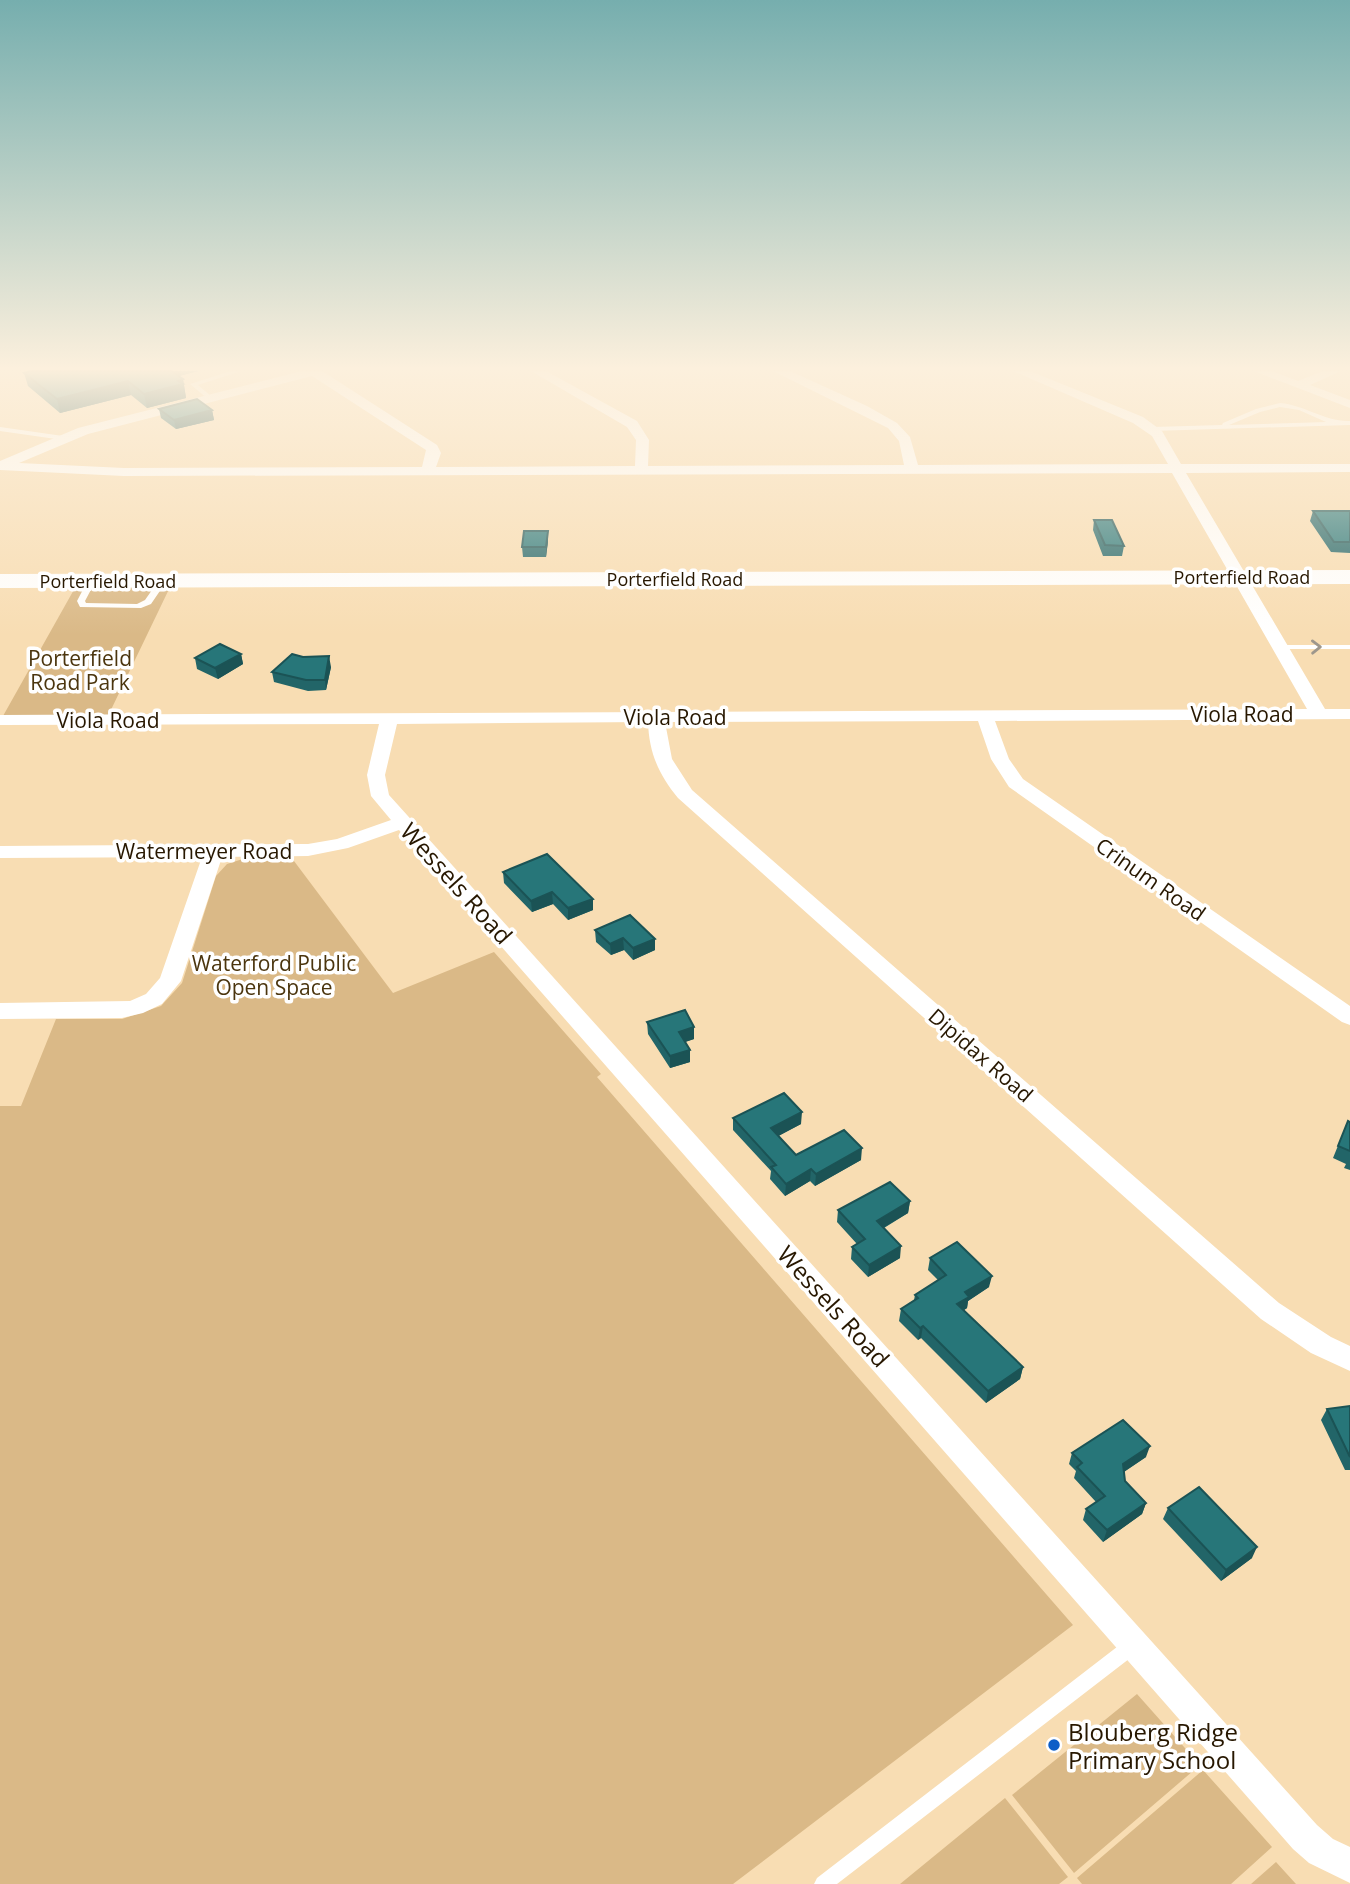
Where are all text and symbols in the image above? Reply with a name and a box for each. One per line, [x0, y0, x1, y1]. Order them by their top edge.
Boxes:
street label: Porterfield Road [1174, 565, 1310, 589]
street label: Porterfield Road [607, 567, 743, 591]
street label: Porterfield Road [40, 569, 176, 593]
one-way arrow [1311, 639, 1321, 655]
park label: Porterfield Road Park [28, 644, 132, 696]
street label: Viola Road [1191, 700, 1294, 728]
street label: Viola Road [624, 703, 727, 731]
street label: Viola Road [57, 706, 160, 734]
street label: Wessels Road [394, 815, 520, 951]
street label: Crinum Road [1091, 831, 1211, 927]
street label: Watermeyer Road [116, 837, 292, 865]
park label: Waterford Public Open Space [192, 949, 356, 1001]
street label: Dipidax Road [923, 1002, 1039, 1108]
street label: Wessels Road [771, 1238, 897, 1374]
place label: Blouberg Ridge Primary School [1068, 1715, 1238, 1776]
marker: Blouberg Ridge Primary School [1046, 1737, 1062, 1753]

